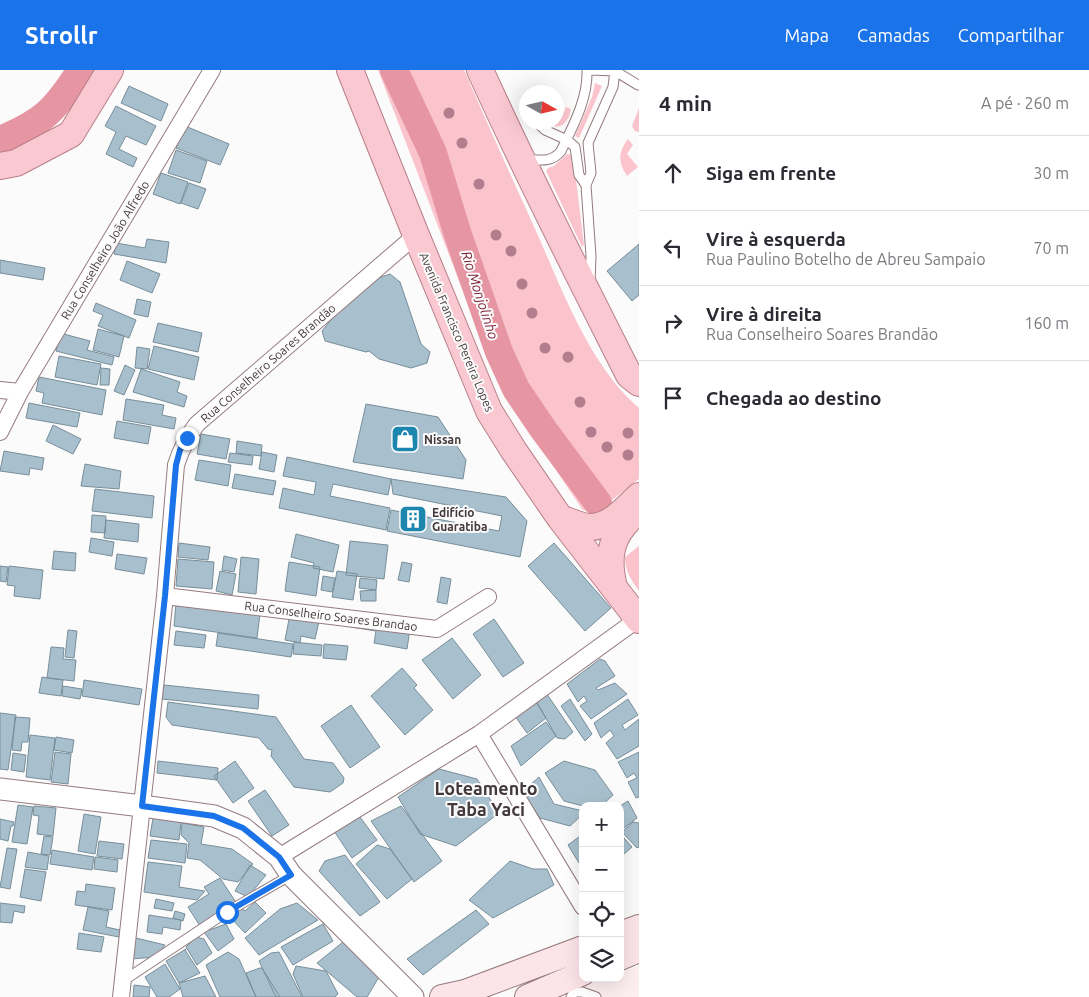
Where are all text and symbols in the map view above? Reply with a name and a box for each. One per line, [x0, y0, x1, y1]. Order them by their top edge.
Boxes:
text: Strollr [25, 22, 98, 49]
text: Mapa [784, 25, 829, 45]
text: Camadas [857, 25, 930, 45]
text: Compartilhar [958, 25, 1064, 45]
north arrow [519, 85, 564, 130]
text: 4 min [659, 91, 712, 115]
text: A pé · 260 m [981, 94, 1069, 112]
icon: ahead [659, 159, 687, 187]
text: Siga em frente [706, 162, 836, 184]
text: 30 m [1033, 164, 1069, 182]
street label: Rua Conselheiro João Alfredo [58, 178, 152, 322]
text: Vire à esquerda [706, 228, 846, 250]
icon: left [659, 234, 687, 262]
text: 70 m [1033, 239, 1069, 257]
water label: Rio Monjolinho [458, 249, 502, 342]
street label: Avenida Francisco Pereira Lopes [417, 250, 497, 414]
text: Rua Paulino Botelho de Abreu Sampaio [706, 250, 986, 268]
street label: Rua Conselheiro Soares Brandão [198, 301, 338, 425]
text: Vire à direita [706, 303, 822, 325]
icon: right [659, 309, 687, 337]
text: 160 m [1024, 314, 1069, 332]
text: Rua Conselheiro Soares Brandão [706, 325, 938, 343]
icon: arrive [659, 384, 687, 412]
text: Chegada ao destino [706, 387, 882, 409]
shop icon: Nissan [390, 424, 420, 454]
route end [176, 427, 199, 450]
place label: Nissan [424, 433, 461, 446]
building icon: Edifício Guaratiba [398, 504, 428, 534]
place label: Edifício Guaratiba [432, 506, 487, 533]
street label: Rua Conselheiro Soares Brandao [244, 599, 418, 633]
district label: Loteamento Taba Yaci [434, 778, 538, 819]
map controls [579, 802, 624, 982]
button: + [579, 802, 624, 847]
button: − [579, 847, 624, 892]
button: locate [579, 892, 624, 937]
route start [216, 901, 239, 924]
button: layers [579, 937, 624, 982]

